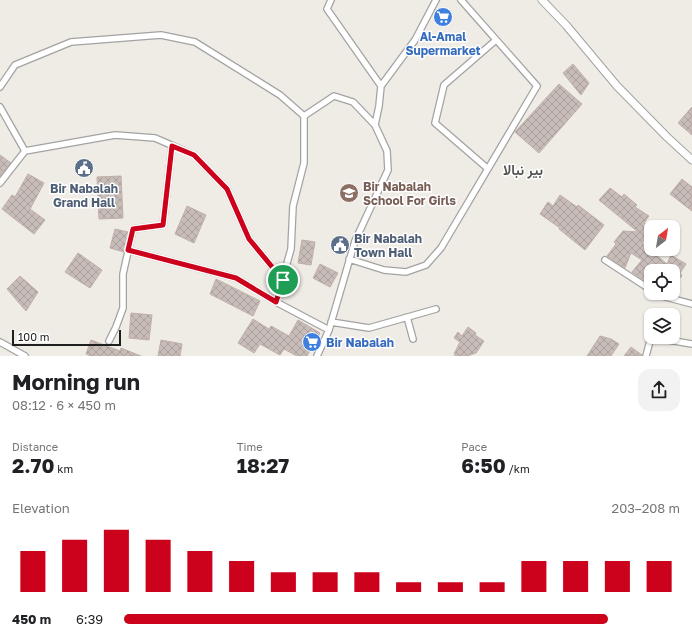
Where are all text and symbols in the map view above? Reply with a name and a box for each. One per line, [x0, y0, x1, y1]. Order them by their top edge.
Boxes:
supermarket icon: Al-Amal Supermarket [432, 6, 454, 28]
place label: Al-Amal Supermarket [405, 29, 481, 58]
public building icon: Bir Nabalah Grand Hall [73, 157, 95, 179]
district label: بير نبالا [503, 161, 543, 179]
place label: Bir Nabalah School For Girls [363, 179, 456, 208]
place label: Bir Nabalah Grand Hall [50, 181, 118, 210]
school or university icon: Bir Nabalah School For Girls [338, 182, 360, 204]
north arrow [644, 220, 680, 256]
map controls [644, 220, 680, 344]
place label: Bir Nabalah Town Hall [354, 231, 422, 260]
public building icon: Bir Nabalah Town Hall [329, 234, 351, 256]
pin [266, 263, 300, 297]
button: locate [644, 264, 680, 300]
icon: arrive [272, 269, 294, 291]
button: layers [644, 308, 680, 344]
scale bar [12, 328, 121, 347]
text: 100 m [18, 330, 49, 343]
supermarket icon: Bir Nabalah [301, 331, 323, 353]
place label: Bir Nabalah [326, 335, 394, 350]
text: Morning run [12, 368, 140, 395]
button: share [638, 369, 680, 411]
text: 08:12 · 6 × 450 m [12, 397, 116, 413]
text: Distance [12, 440, 58, 453]
text: Time [237, 440, 263, 453]
text: Pace [461, 440, 487, 453]
text: 2.70 [12, 453, 55, 477]
text: 18:27 [237, 453, 289, 477]
text: 6:50 [461, 453, 506, 477]
text: km [55, 462, 73, 475]
text: /km [506, 462, 530, 475]
text: Elevation [12, 500, 70, 516]
text: 203–208 m [612, 500, 680, 516]
text: 450 m [12, 611, 51, 627]
text: 6:39 [76, 611, 103, 627]

